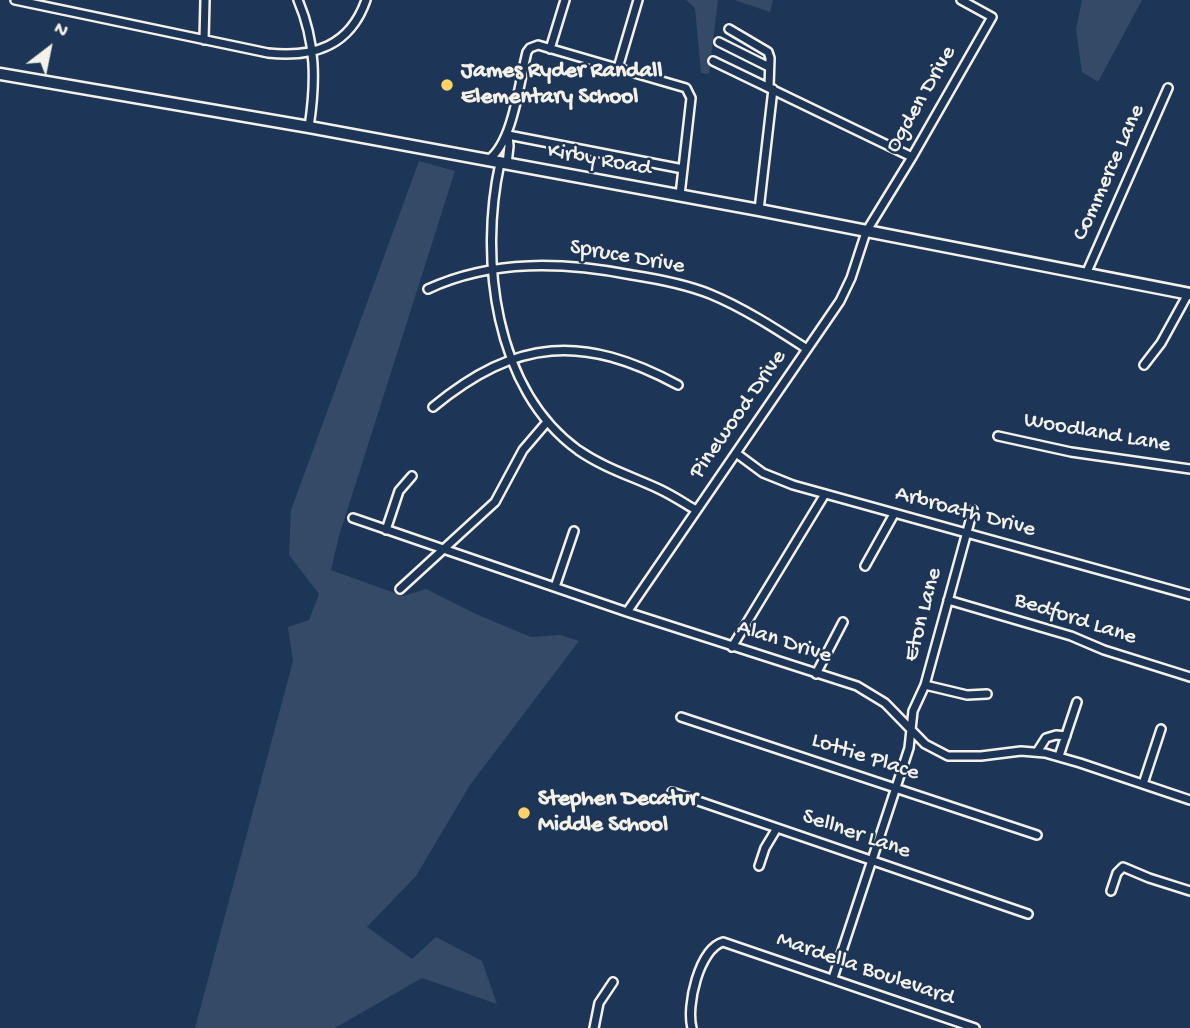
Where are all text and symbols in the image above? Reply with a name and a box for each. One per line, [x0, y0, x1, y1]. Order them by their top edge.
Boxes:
north arrow [14, 14, 84, 84]
text: N [49, 18, 72, 44]
street label: Ogden Drive [880, 42, 964, 158]
place label: James Ryder Randall Elementary School [461, 58, 662, 112]
marker: James Ryder Randall Elementary School [439, 77, 455, 93]
street label: Commerce Lane [1068, 101, 1152, 245]
street label: Kirby Road [545, 138, 653, 184]
street label: Spruce Drive [567, 234, 687, 282]
street label: Pinewood Drive [684, 345, 794, 485]
street label: Woodland Lane [1021, 408, 1173, 460]
street label: Arbroath Drive [892, 481, 1038, 545]
street label: Eton Lane [898, 565, 950, 665]
street label: Bedford Lane [1010, 587, 1140, 653]
street label: Alan Drive [733, 615, 835, 671]
street label: Lottie Place [808, 728, 922, 788]
place label: Stephen Decatur Middle School [538, 786, 698, 840]
street label: Sellner Lane [798, 804, 914, 866]
marker: Stephen Decatur Middle School [516, 805, 532, 821]
street label: Mardella Boulevard [772, 927, 958, 1013]

